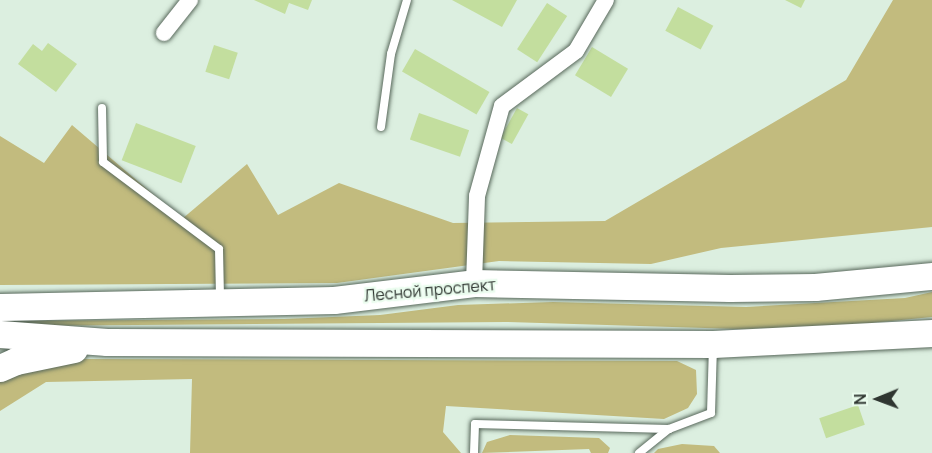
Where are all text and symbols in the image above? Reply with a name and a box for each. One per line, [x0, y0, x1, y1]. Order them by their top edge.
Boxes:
street label: Лесной проспект [363, 275, 497, 305]
north arrow [848, 369, 908, 429]
text: N [849, 393, 871, 405]

